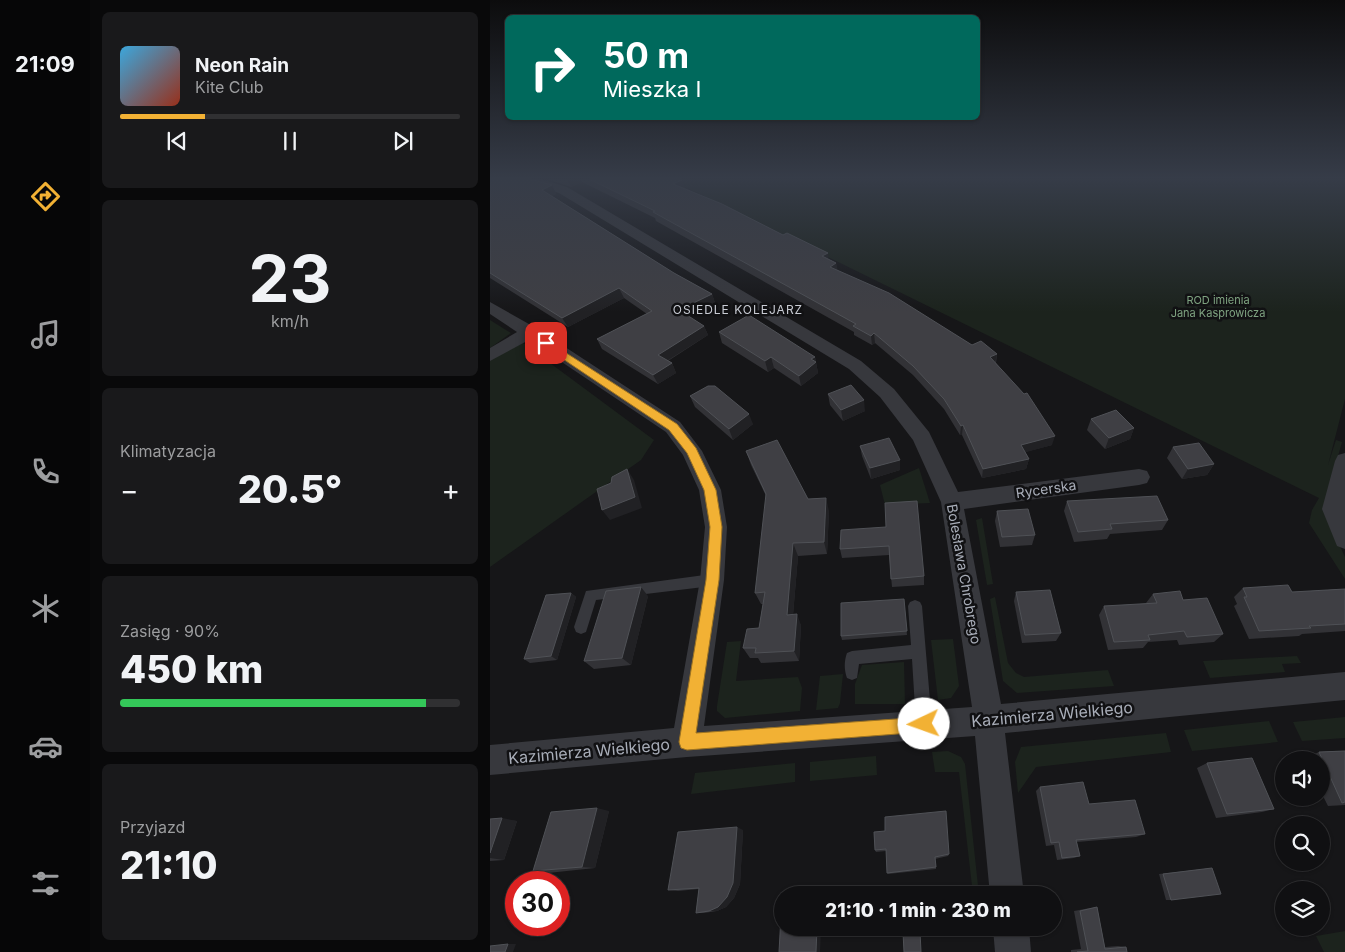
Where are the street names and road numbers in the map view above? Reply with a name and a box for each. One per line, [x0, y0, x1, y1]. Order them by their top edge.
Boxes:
street label: Rycerska [1015, 476, 1077, 501]
street label: Bolesława Chrobrego [944, 503, 985, 645]
street label: Kazimierza Wielkiego [970, 697, 1134, 731]
street label: Kazimierza Wielkiego [507, 734, 671, 768]

